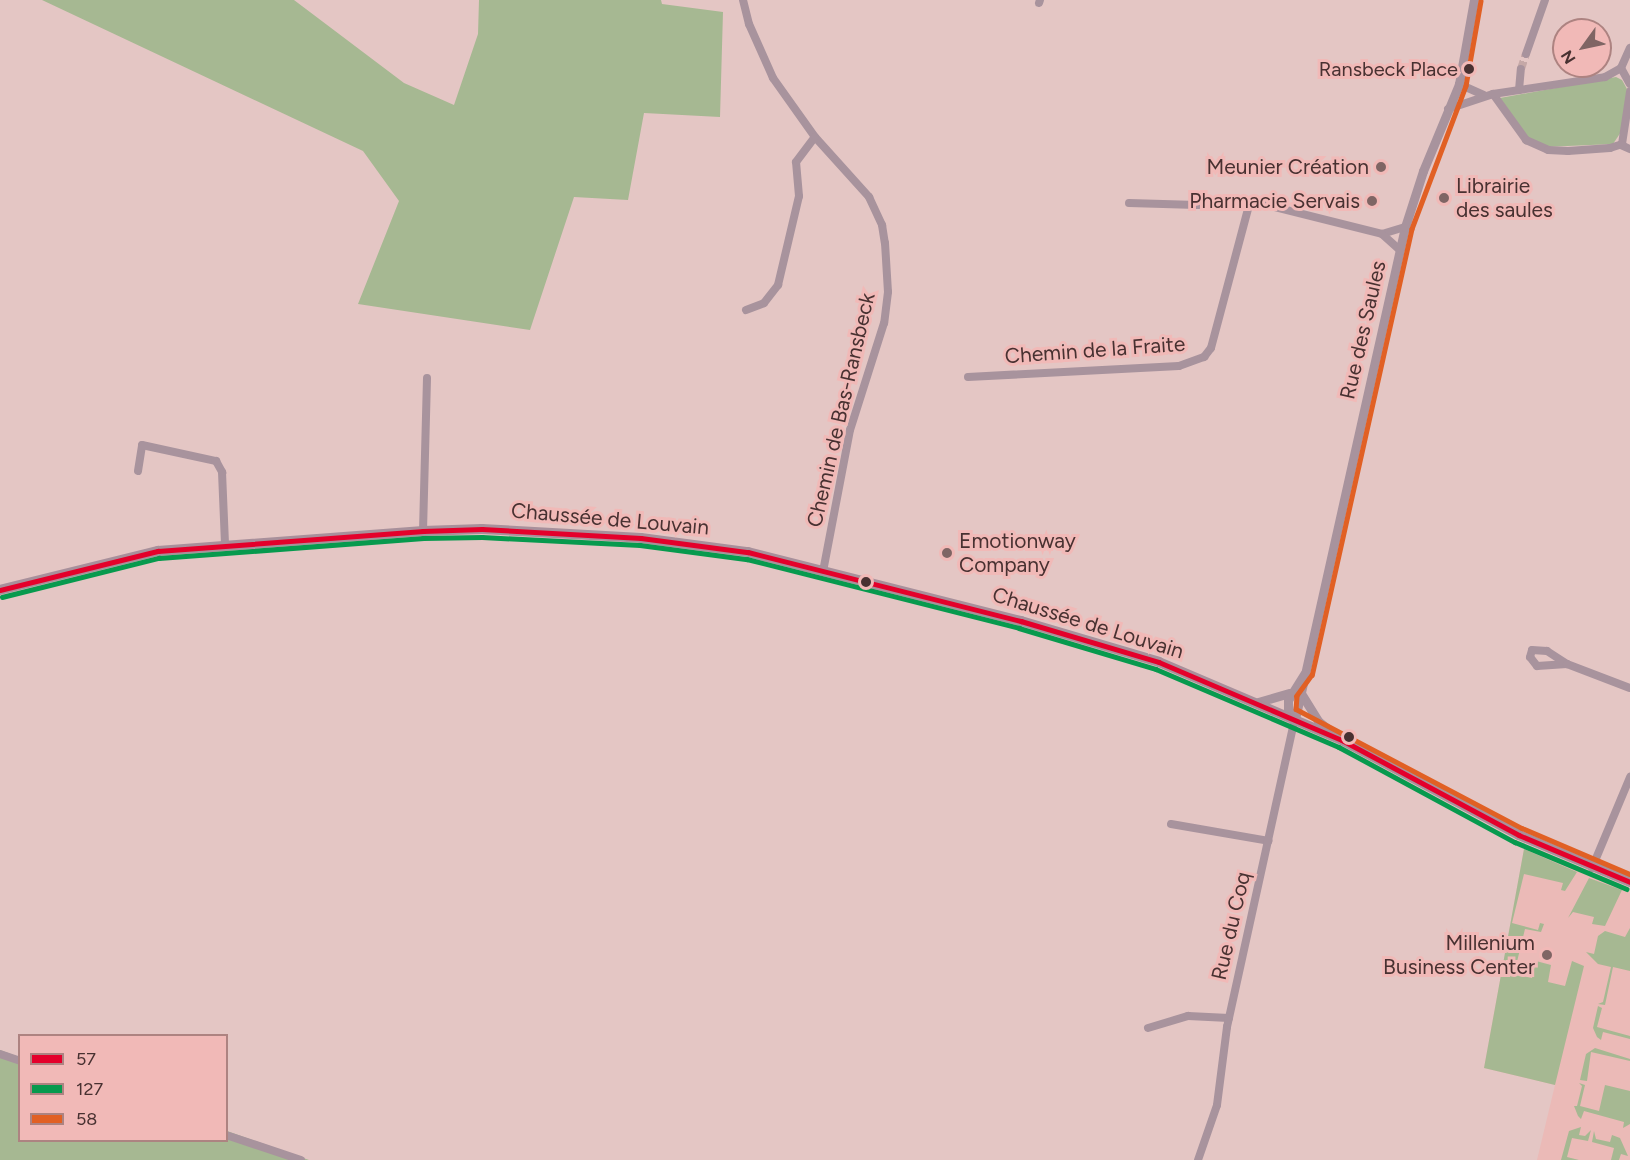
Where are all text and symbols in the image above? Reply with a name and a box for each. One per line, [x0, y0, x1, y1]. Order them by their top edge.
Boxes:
north arrow [1552, 18, 1612, 78]
text: N [1557, 47, 1579, 67]
place label: Ransbeck Place [1319, 57, 1458, 81]
marker: Ransbeck Place [1463, 63, 1475, 75]
place label: Meunier Création [1207, 154, 1369, 180]
marker: Meunier Création [1374, 160, 1388, 174]
place label: Librairie des saules [1456, 173, 1553, 223]
place label: Pharmacie Servais [1189, 188, 1360, 214]
marker: Librairie des saules [1437, 191, 1451, 205]
marker: Pharmacie Servais [1365, 194, 1379, 208]
street label: Rue des Saules [1335, 258, 1391, 402]
street label: Chemin de Bas-Ransbeck [802, 290, 880, 530]
street label: Chemin de la Fraite [1004, 331, 1186, 369]
street label: Chaussée de Louvain [510, 498, 710, 540]
place label: Emotionway Company [959, 528, 1076, 578]
marker: Emotionway Company [940, 546, 954, 560]
unlabelled marker [860, 576, 872, 588]
street label: Chaussée de Louvain [989, 582, 1187, 664]
unlabelled marker [1343, 731, 1355, 743]
street label: Rue du Coq [1206, 869, 1256, 983]
place label: Millenium Business Center [1383, 930, 1535, 980]
marker: Millenium Business Center [1540, 948, 1554, 962]
legend [18, 1034, 228, 1142]
text: 57 [76, 1048, 96, 1070]
text: 127 [76, 1078, 103, 1100]
text: 58 [76, 1108, 97, 1130]

